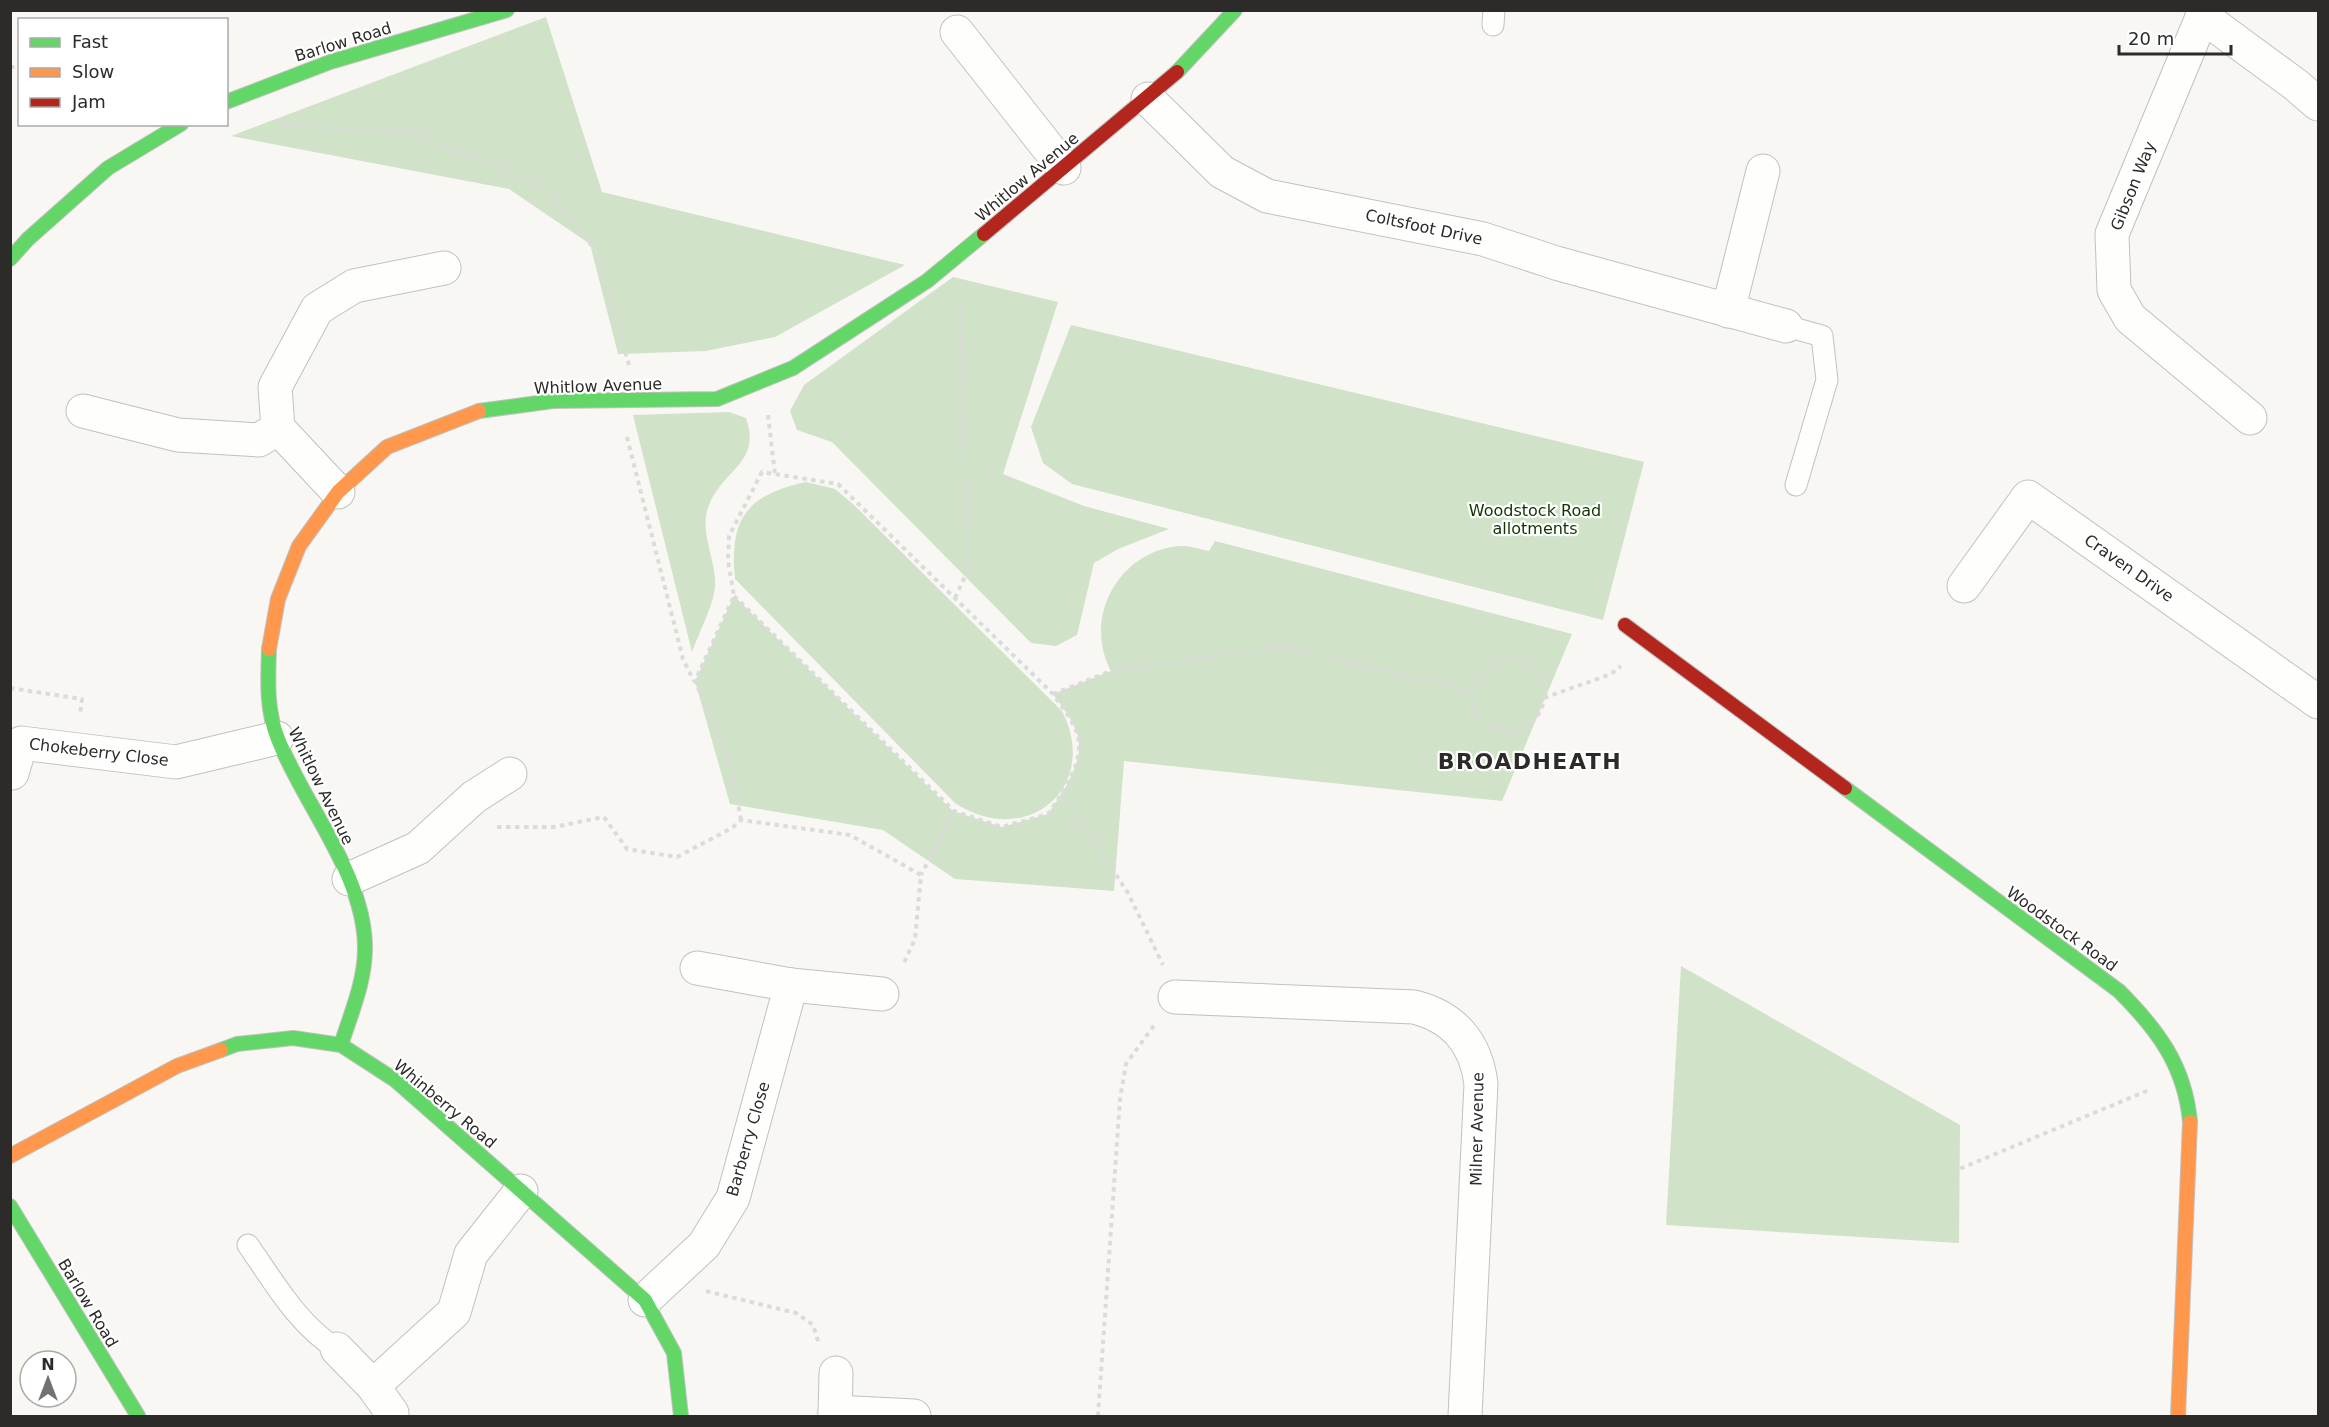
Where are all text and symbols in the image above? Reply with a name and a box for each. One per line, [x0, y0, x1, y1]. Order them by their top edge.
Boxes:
legend [18, 18, 228, 126]
street label: Barlow Road [292, 18, 394, 66]
scale bar [2119, 18, 2232, 56]
text: 20 m [2128, 28, 2174, 49]
text: Fast [72, 31, 108, 52]
text: Slow [72, 61, 114, 82]
text: Jam [71, 91, 106, 112]
street label: Whitlow Avenue [972, 128, 1082, 226]
street label: Gibson Way [2107, 139, 2159, 233]
street label: Coltsfoot Drive [1364, 205, 1484, 249]
street label: Whitlow Avenue [533, 374, 663, 398]
park label: Woodstock Road allotments [1469, 501, 1601, 538]
street label: Craven Drive [2081, 530, 2177, 606]
street label: Whitlow Avenue [284, 724, 358, 848]
street label: Chokeberry Close [28, 734, 170, 770]
district label: BROADHEATH [1438, 749, 1622, 774]
street label: Woodstock Road [2003, 882, 2121, 976]
street label: Whinberry Road [390, 1056, 500, 1152]
street label: Milner Avenue [1467, 1072, 1487, 1186]
street label: Barberry Close [723, 1079, 773, 1199]
street label: Barlow Road [54, 1255, 122, 1351]
north arrow [18, 1349, 78, 1409]
text: N [41, 1355, 55, 1374]

